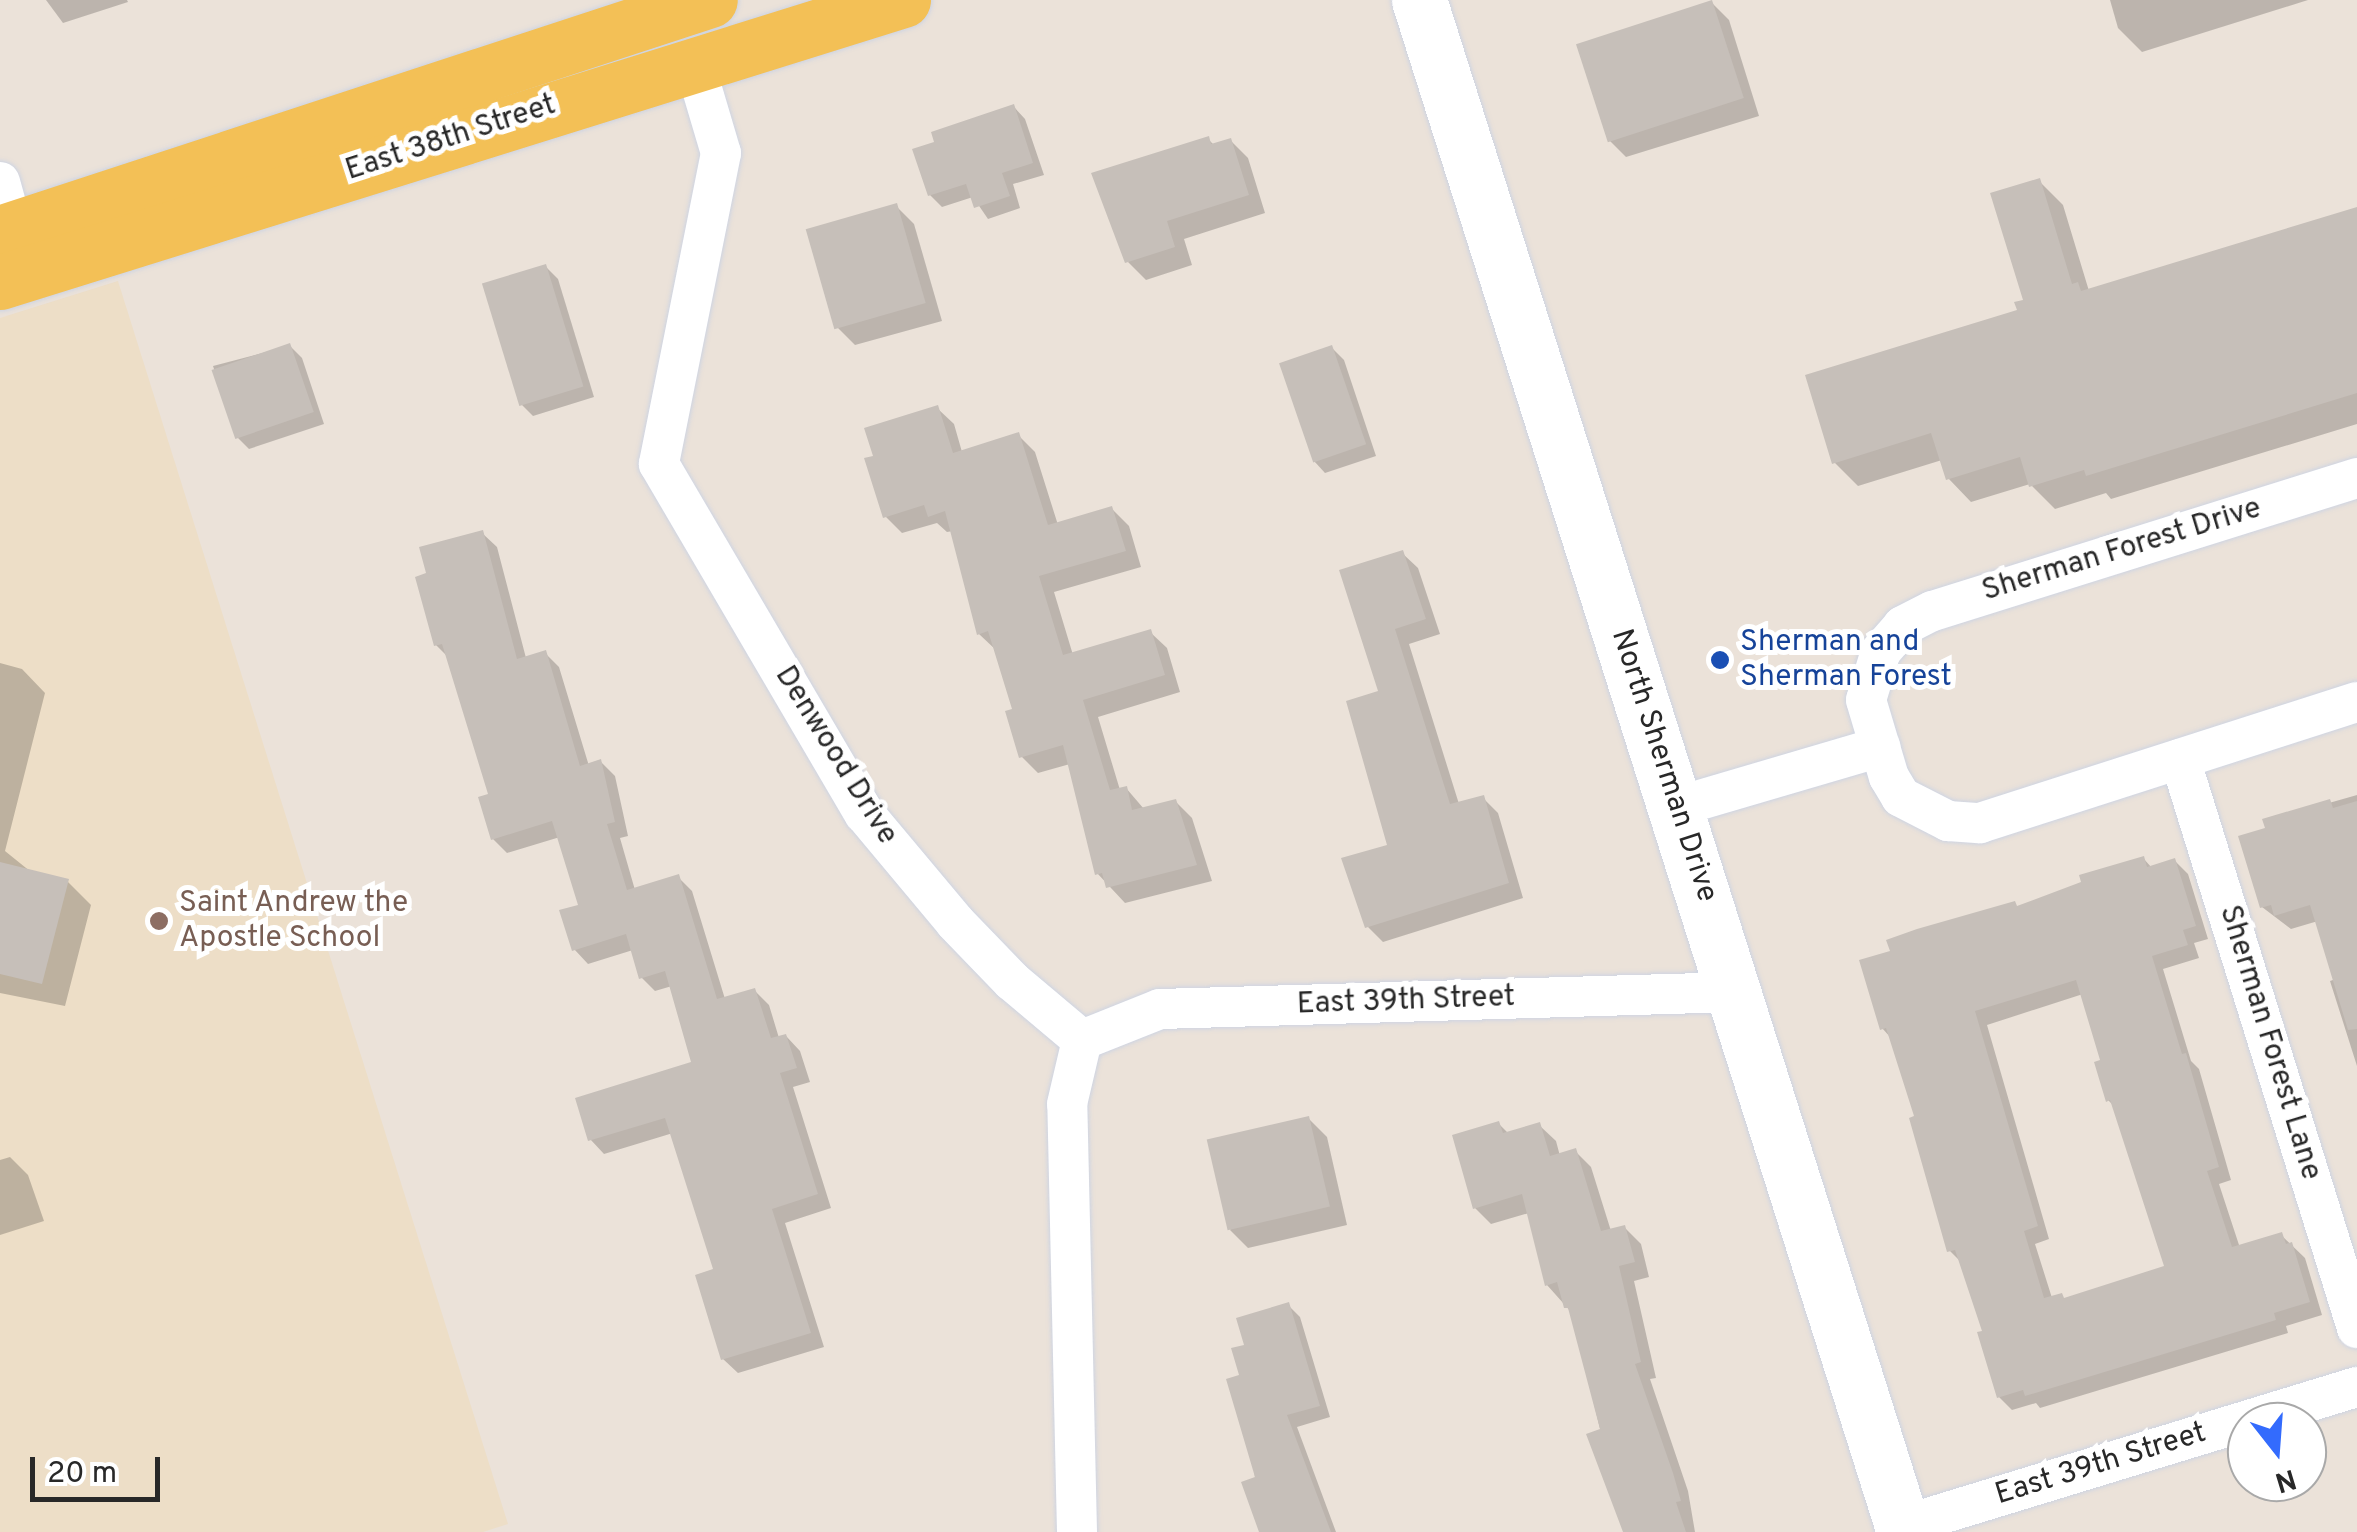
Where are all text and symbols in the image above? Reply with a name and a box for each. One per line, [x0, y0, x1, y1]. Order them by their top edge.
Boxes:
street label: East 38th Street [341, 88, 561, 190]
street label: Sherman Forest Drive [1978, 491, 2266, 611]
street label: North Sherman Drive [1602, 625, 1724, 907]
place label: Sherman and Sherman Forest [1740, 625, 1952, 696]
marker: Sherman and Sherman Forest [1709, 649, 1731, 671]
street label: Denwood Drive [766, 660, 904, 852]
place label: Saint Andrew the Apostle School [179, 886, 409, 956]
street label: Sherman Forest Lane [2210, 901, 2328, 1185]
marker: Saint Andrew the Apostle School [148, 910, 170, 932]
street label: East 39th Street [1296, 980, 1516, 1024]
north arrow [2227, 1402, 2327, 1502]
street label: East 39th Street [1991, 1416, 2211, 1514]
scale bar [35, 1437, 165, 1499]
text: 20 m [47, 1456, 117, 1493]
text: N [2270, 1459, 2300, 1499]

